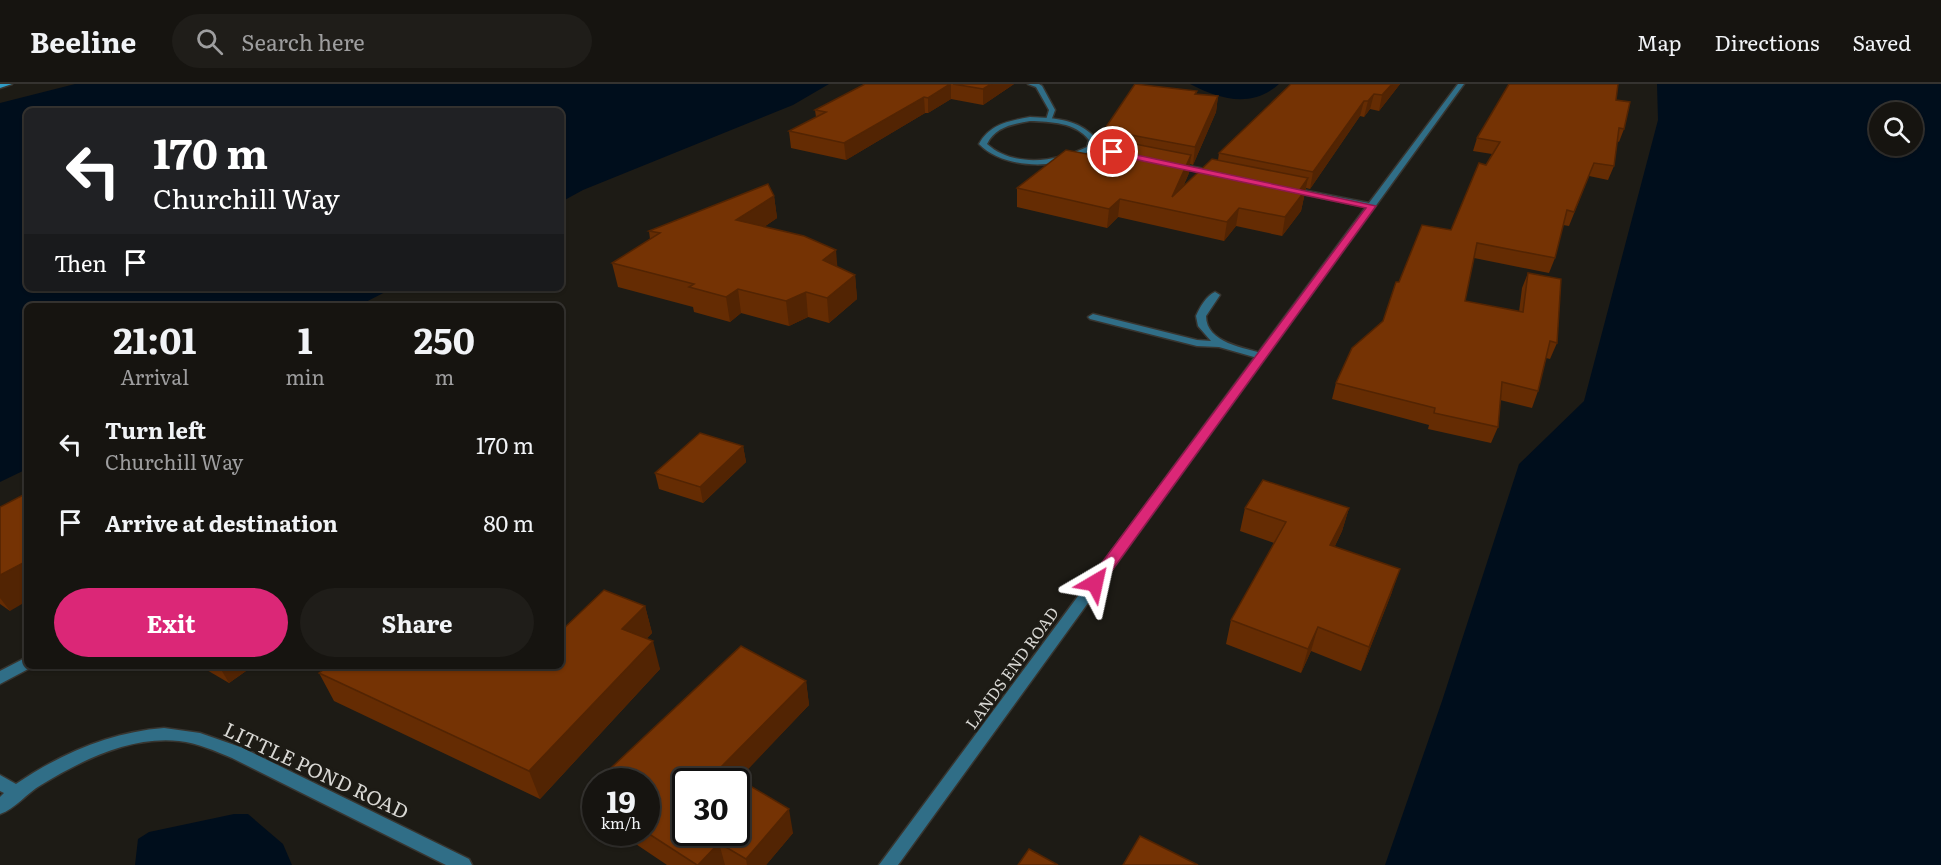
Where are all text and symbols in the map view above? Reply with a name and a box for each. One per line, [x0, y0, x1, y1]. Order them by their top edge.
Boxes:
search box [172, 14, 592, 68]
text: Beeline [30, 20, 136, 62]
icon: search [193, 25, 226, 58]
text: Search here [241, 25, 365, 58]
text: Map [1637, 26, 1682, 57]
text: Directions [1715, 26, 1820, 57]
text: Saved [1853, 26, 1911, 57]
map controls [1869, 102, 1923, 156]
button: search [1869, 102, 1923, 156]
text: 170 m [153, 120, 268, 182]
pin [1087, 126, 1138, 177]
icon: left [54, 132, 132, 210]
icon: arrive [1096, 135, 1129, 168]
text: Churchill Way [153, 177, 340, 217]
text: Then [54, 246, 107, 279]
icon: arrive [119, 246, 152, 279]
text: 21:01 [113, 312, 196, 365]
text: 1 [298, 312, 313, 365]
text: 250 [414, 312, 475, 365]
text: Arrival [121, 361, 189, 391]
text: min [285, 361, 325, 391]
text: m [435, 361, 454, 391]
text: Turn left [105, 413, 206, 446]
icon: left [54, 428, 87, 461]
text: 170 m [476, 428, 534, 461]
text: Churchill Way [105, 446, 243, 476]
icon: arrive [54, 506, 87, 539]
text: Arrive at destination [105, 506, 338, 539]
text: 80 m [483, 506, 534, 539]
position arrow [1063, 551, 1127, 615]
button: Exit [54, 588, 288, 657]
button: Share [300, 588, 534, 657]
street label: LANDS END ROAD [959, 601, 1064, 733]
street label: LITTLE POND ROAD [219, 713, 414, 825]
speed limit sign: 30 [672, 768, 750, 846]
text: 19 [606, 778, 636, 822]
text: km/h [601, 811, 641, 834]

